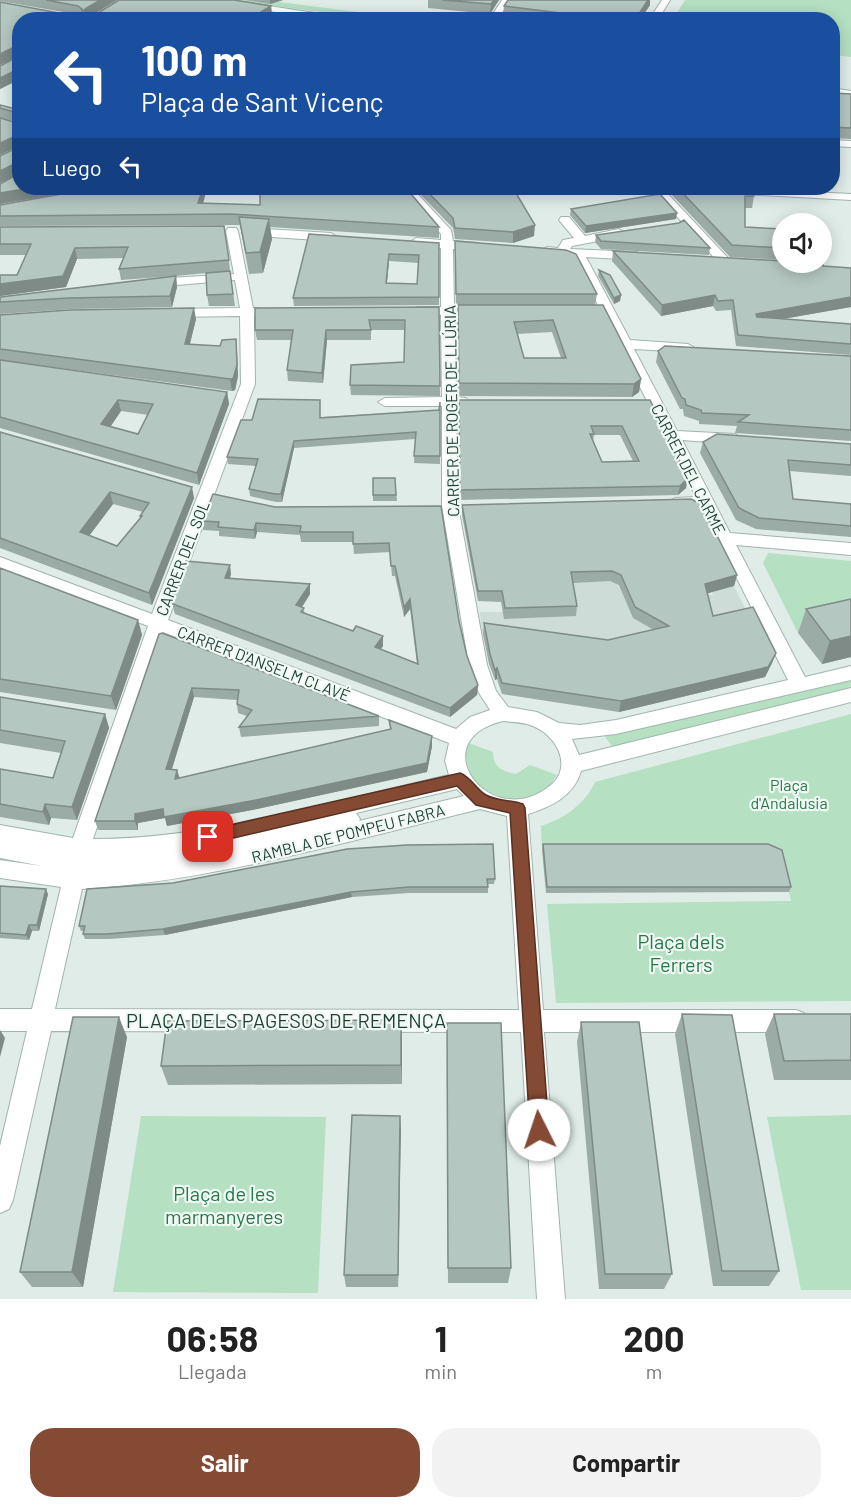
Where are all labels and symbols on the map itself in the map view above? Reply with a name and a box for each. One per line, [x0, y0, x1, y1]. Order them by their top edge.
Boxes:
street label: CARRER DE ROGER DE LLÚRIA [440, 305, 462, 517]
street label: CARRER DEL CARME [648, 401, 730, 537]
street label: CARRER DEL SOL [151, 498, 213, 618]
street label: CARRER D'ANSELM CLAVÉ [175, 621, 353, 705]
park label: Plaça d'Andalusia [750, 775, 828, 812]
street label: RAMBLA DE POMPEU FABRA [249, 800, 447, 866]
pin [182, 811, 233, 862]
park label: Plaça dels Ferrers [637, 929, 725, 976]
street label: PLAÇA DELS PAGESOS DE REMENÇA [126, 1008, 446, 1032]
position arrow [507, 1098, 571, 1162]
park label: Plaça de les marmanyeres [165, 1181, 283, 1228]

